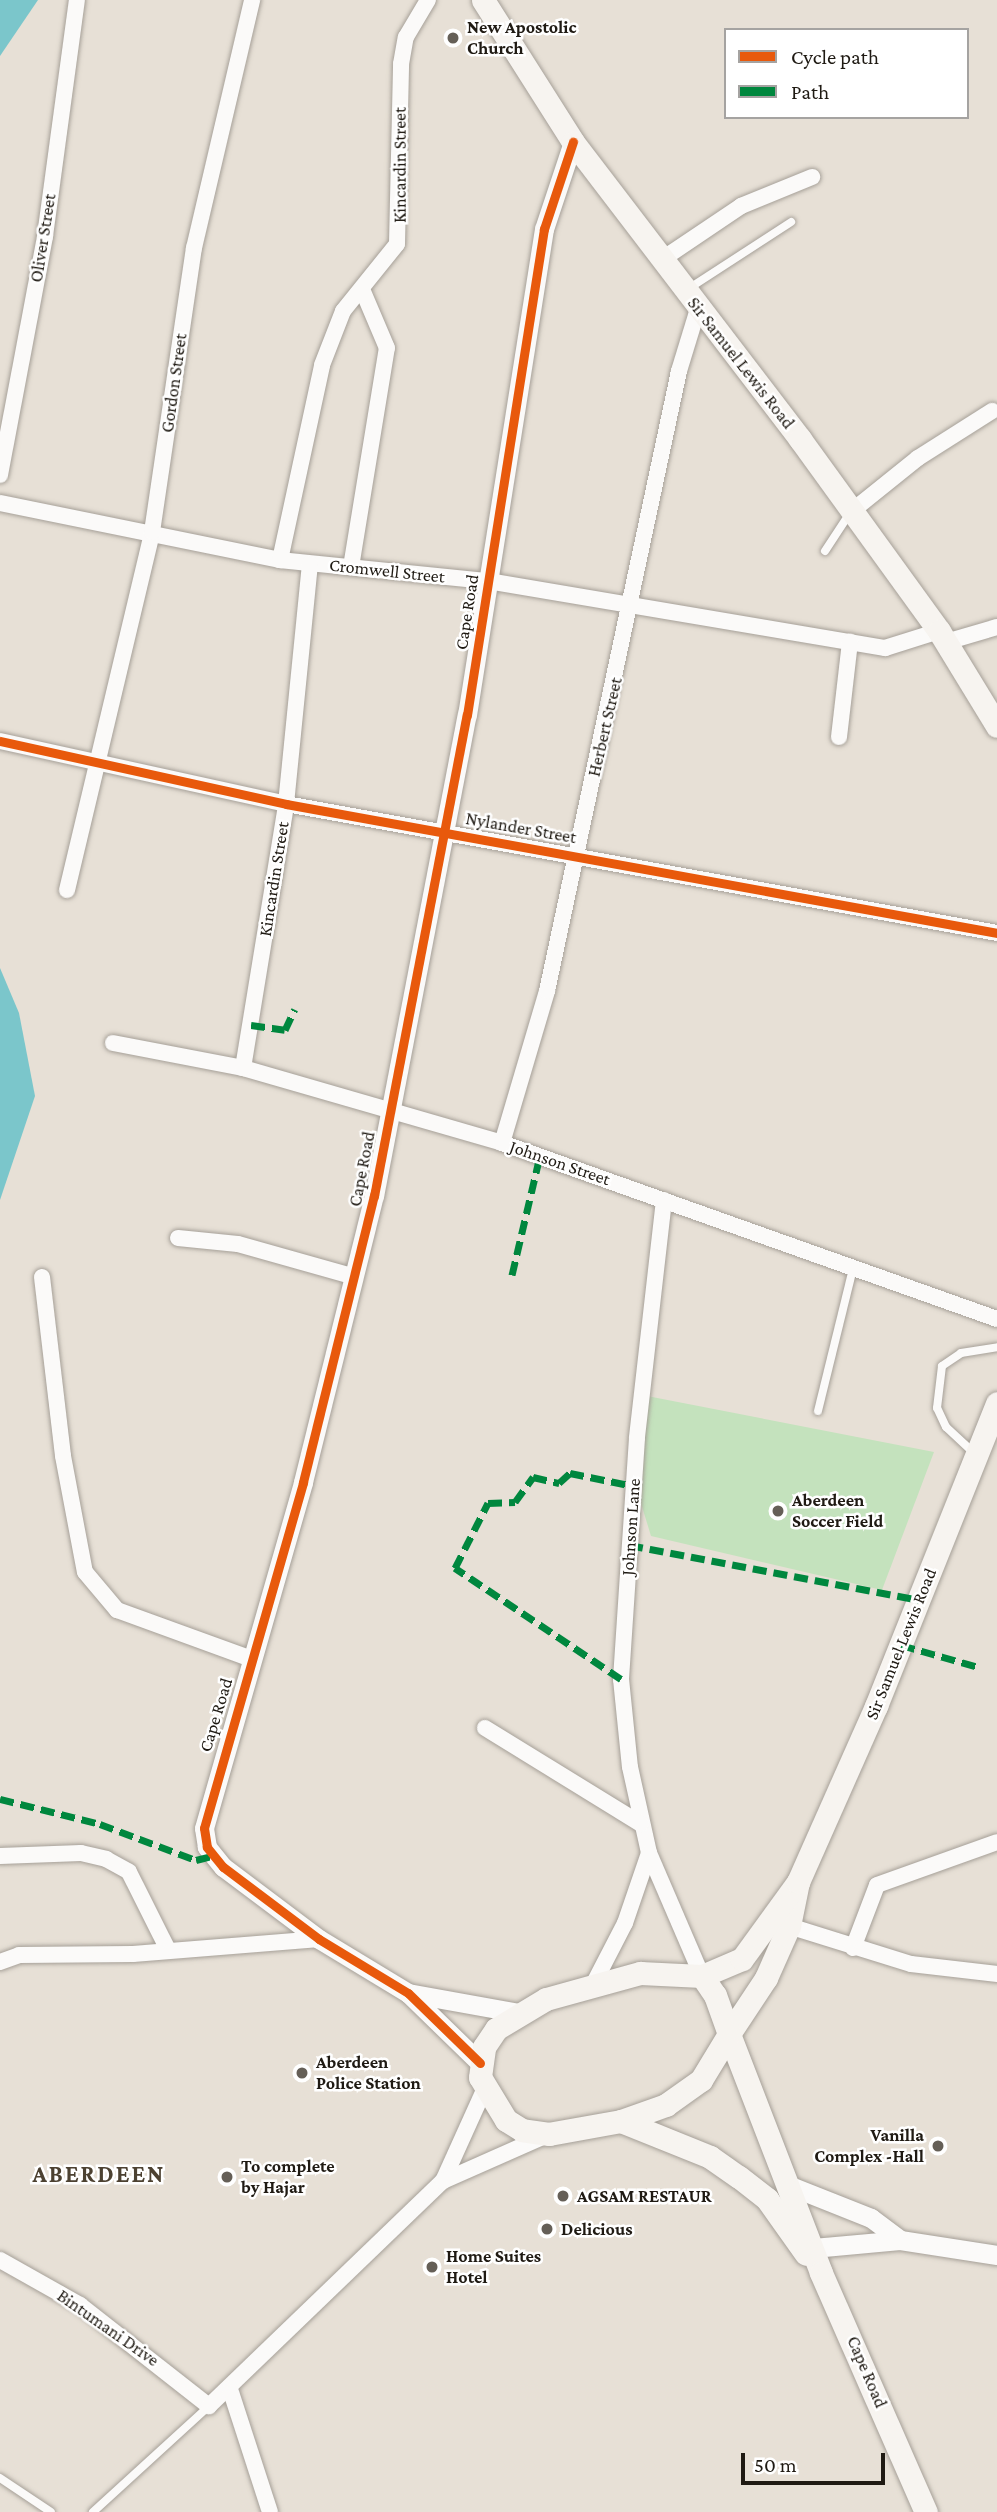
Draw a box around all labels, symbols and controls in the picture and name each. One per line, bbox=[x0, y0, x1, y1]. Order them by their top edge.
place label: New Apostolic Church bbox=[467, 17, 577, 60]
legend bbox=[724, 28, 969, 119]
marker: New Apostolic Church bbox=[445, 30, 461, 46]
text: Cycle path bbox=[791, 45, 879, 69]
text: Path bbox=[791, 80, 829, 104]
street label: Kincardin Street bbox=[389, 107, 411, 223]
street label: Oliver Street bbox=[25, 192, 61, 284]
street label: Sir Samuel Lewis Road bbox=[683, 293, 799, 433]
street label: Gordon Street bbox=[156, 332, 192, 434]
street label: Cromwell Street bbox=[328, 554, 446, 588]
street label: Cape Road bbox=[450, 573, 484, 651]
street label: Herbert Street bbox=[583, 675, 627, 779]
street label: Nylander Street bbox=[464, 808, 578, 848]
street label: Kincardin Street bbox=[254, 820, 294, 938]
street label: Cape Road bbox=[344, 1130, 380, 1208]
street label: Johnson Street bbox=[507, 1136, 613, 1190]
street label: Johnson Lane bbox=[617, 1478, 645, 1576]
place label: Aberdeen Soccer Field bbox=[792, 1490, 883, 1532]
marker: Aberdeen Soccer Field bbox=[770, 1503, 786, 1519]
street label: Sir Samuel Lewis Road bbox=[861, 1565, 941, 1723]
street label: Cape Road bbox=[195, 1675, 237, 1755]
place label: Aberdeen Police Station bbox=[316, 2052, 421, 2094]
marker: Aberdeen Police Station bbox=[294, 2065, 310, 2081]
place label: Vanilla Complex -Hall bbox=[814, 2125, 924, 2168]
marker: Vanilla Complex -Hall bbox=[930, 2138, 946, 2154]
place label: To complete by Hajar bbox=[241, 2156, 335, 2198]
district label: ABERDEEN bbox=[34, 2160, 164, 2188]
marker: To complete by Hajar bbox=[219, 2169, 235, 2185]
place label: AGSAM RESTAUR bbox=[577, 2185, 712, 2207]
marker: AGSAM RESTAUR bbox=[555, 2188, 571, 2204]
place label: Delicious bbox=[561, 2218, 632, 2240]
marker: Delicious bbox=[539, 2221, 555, 2237]
place label: Home Suites Hotel bbox=[446, 2246, 541, 2288]
marker: Home Suites Hotel bbox=[424, 2259, 440, 2275]
street label: Bintumani Drive bbox=[53, 2285, 163, 2371]
street label: Cape Road bbox=[842, 2333, 892, 2411]
scale bar bbox=[745, 2438, 888, 2482]
text: 50 m bbox=[754, 2453, 797, 2477]

